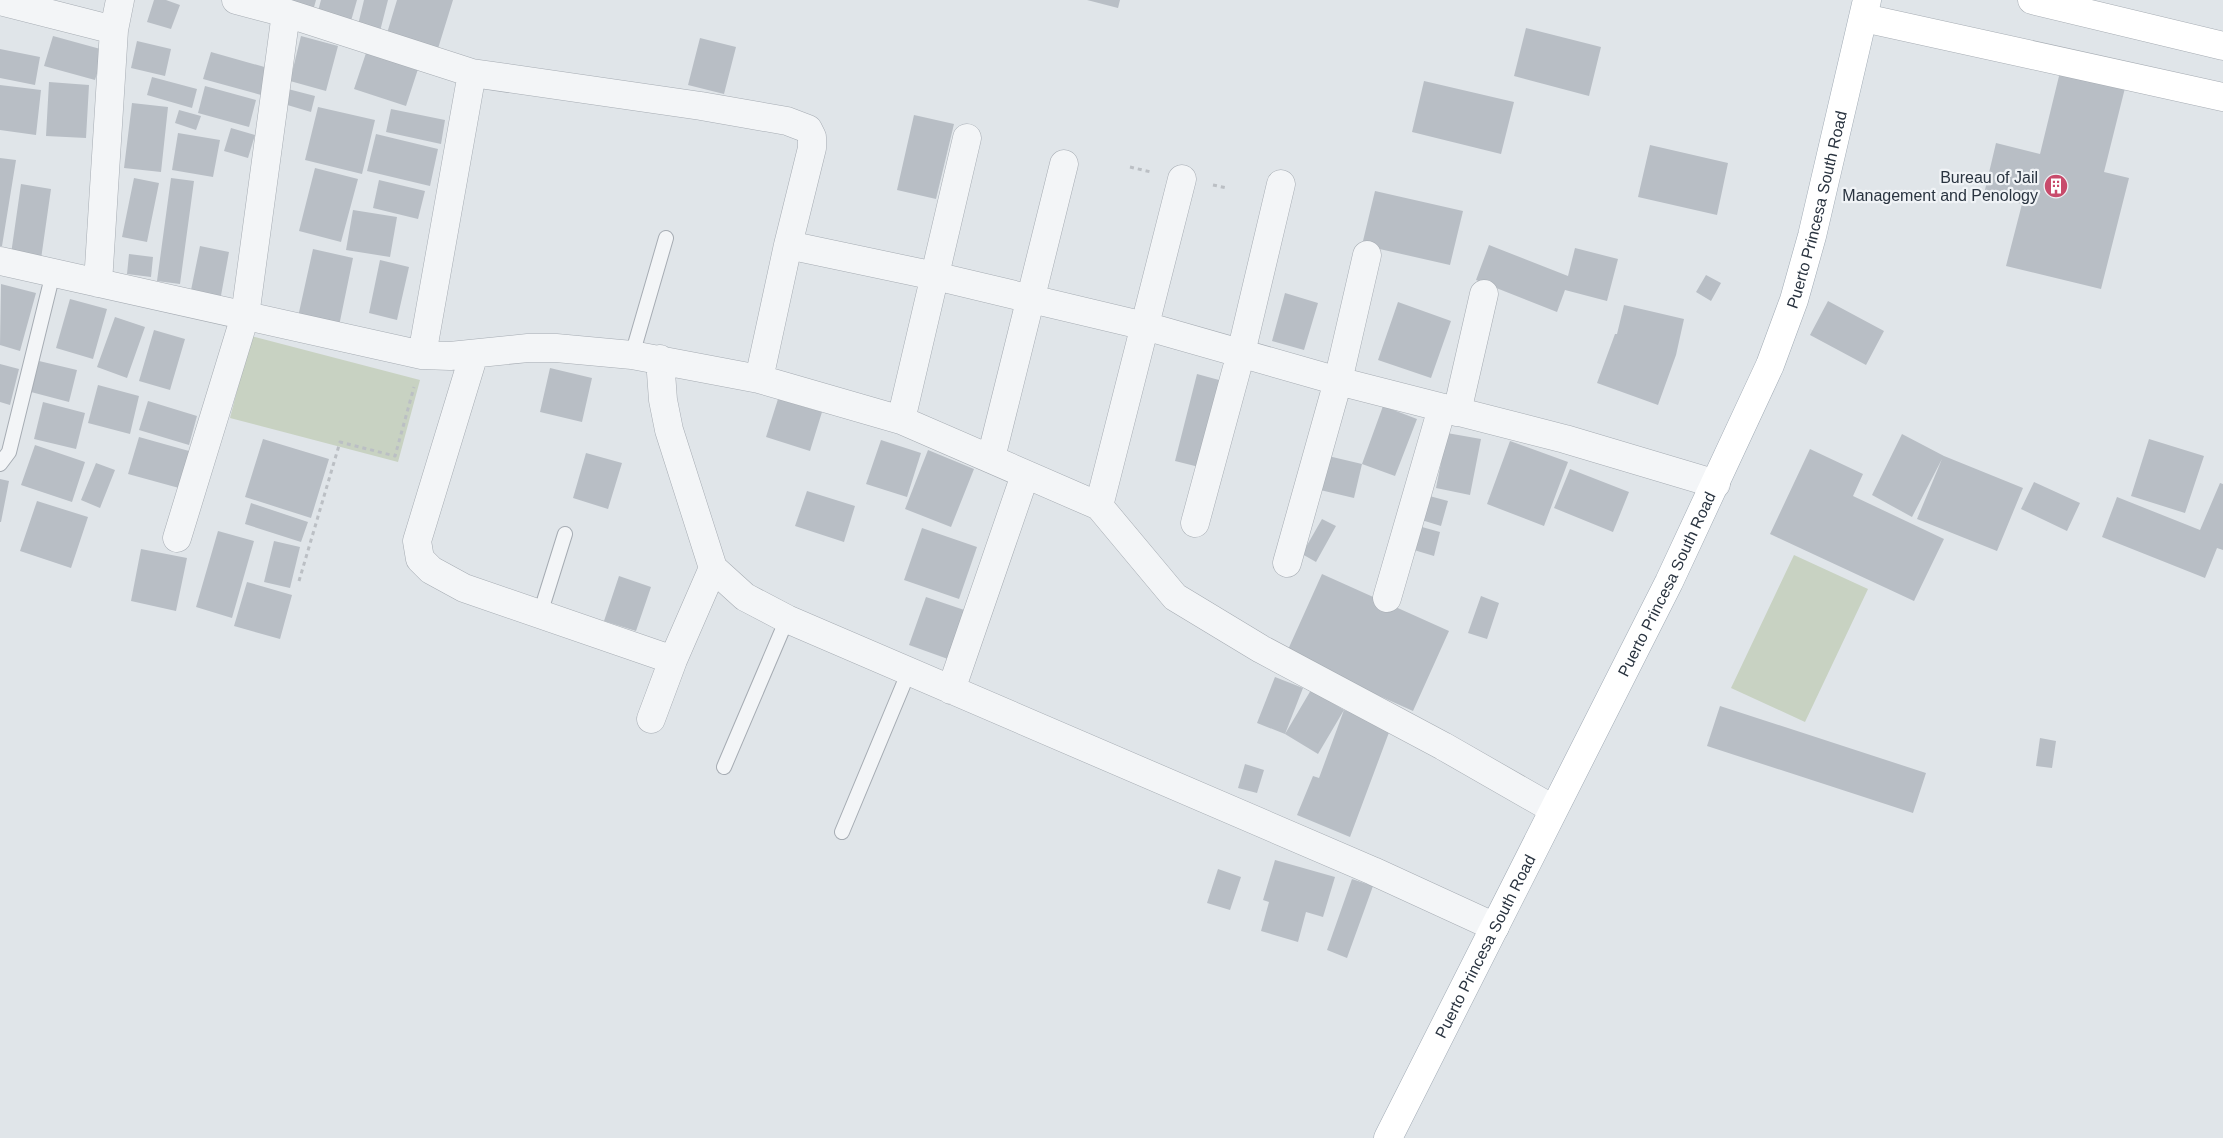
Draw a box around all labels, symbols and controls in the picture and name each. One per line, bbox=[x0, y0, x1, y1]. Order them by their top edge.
street label: Puerto Princesa South Road bbox=[1784, 109, 1850, 311]
place label: Bureau of Jail Management and Penology bbox=[1842, 169, 2038, 204]
building icon: Bureau of Jail Management and Penology bbox=[2043, 173, 2069, 199]
street label: Puerto Princesa South Road bbox=[1615, 489, 1719, 679]
street label: Puerto Princesa South Road bbox=[1432, 852, 1539, 1041]

